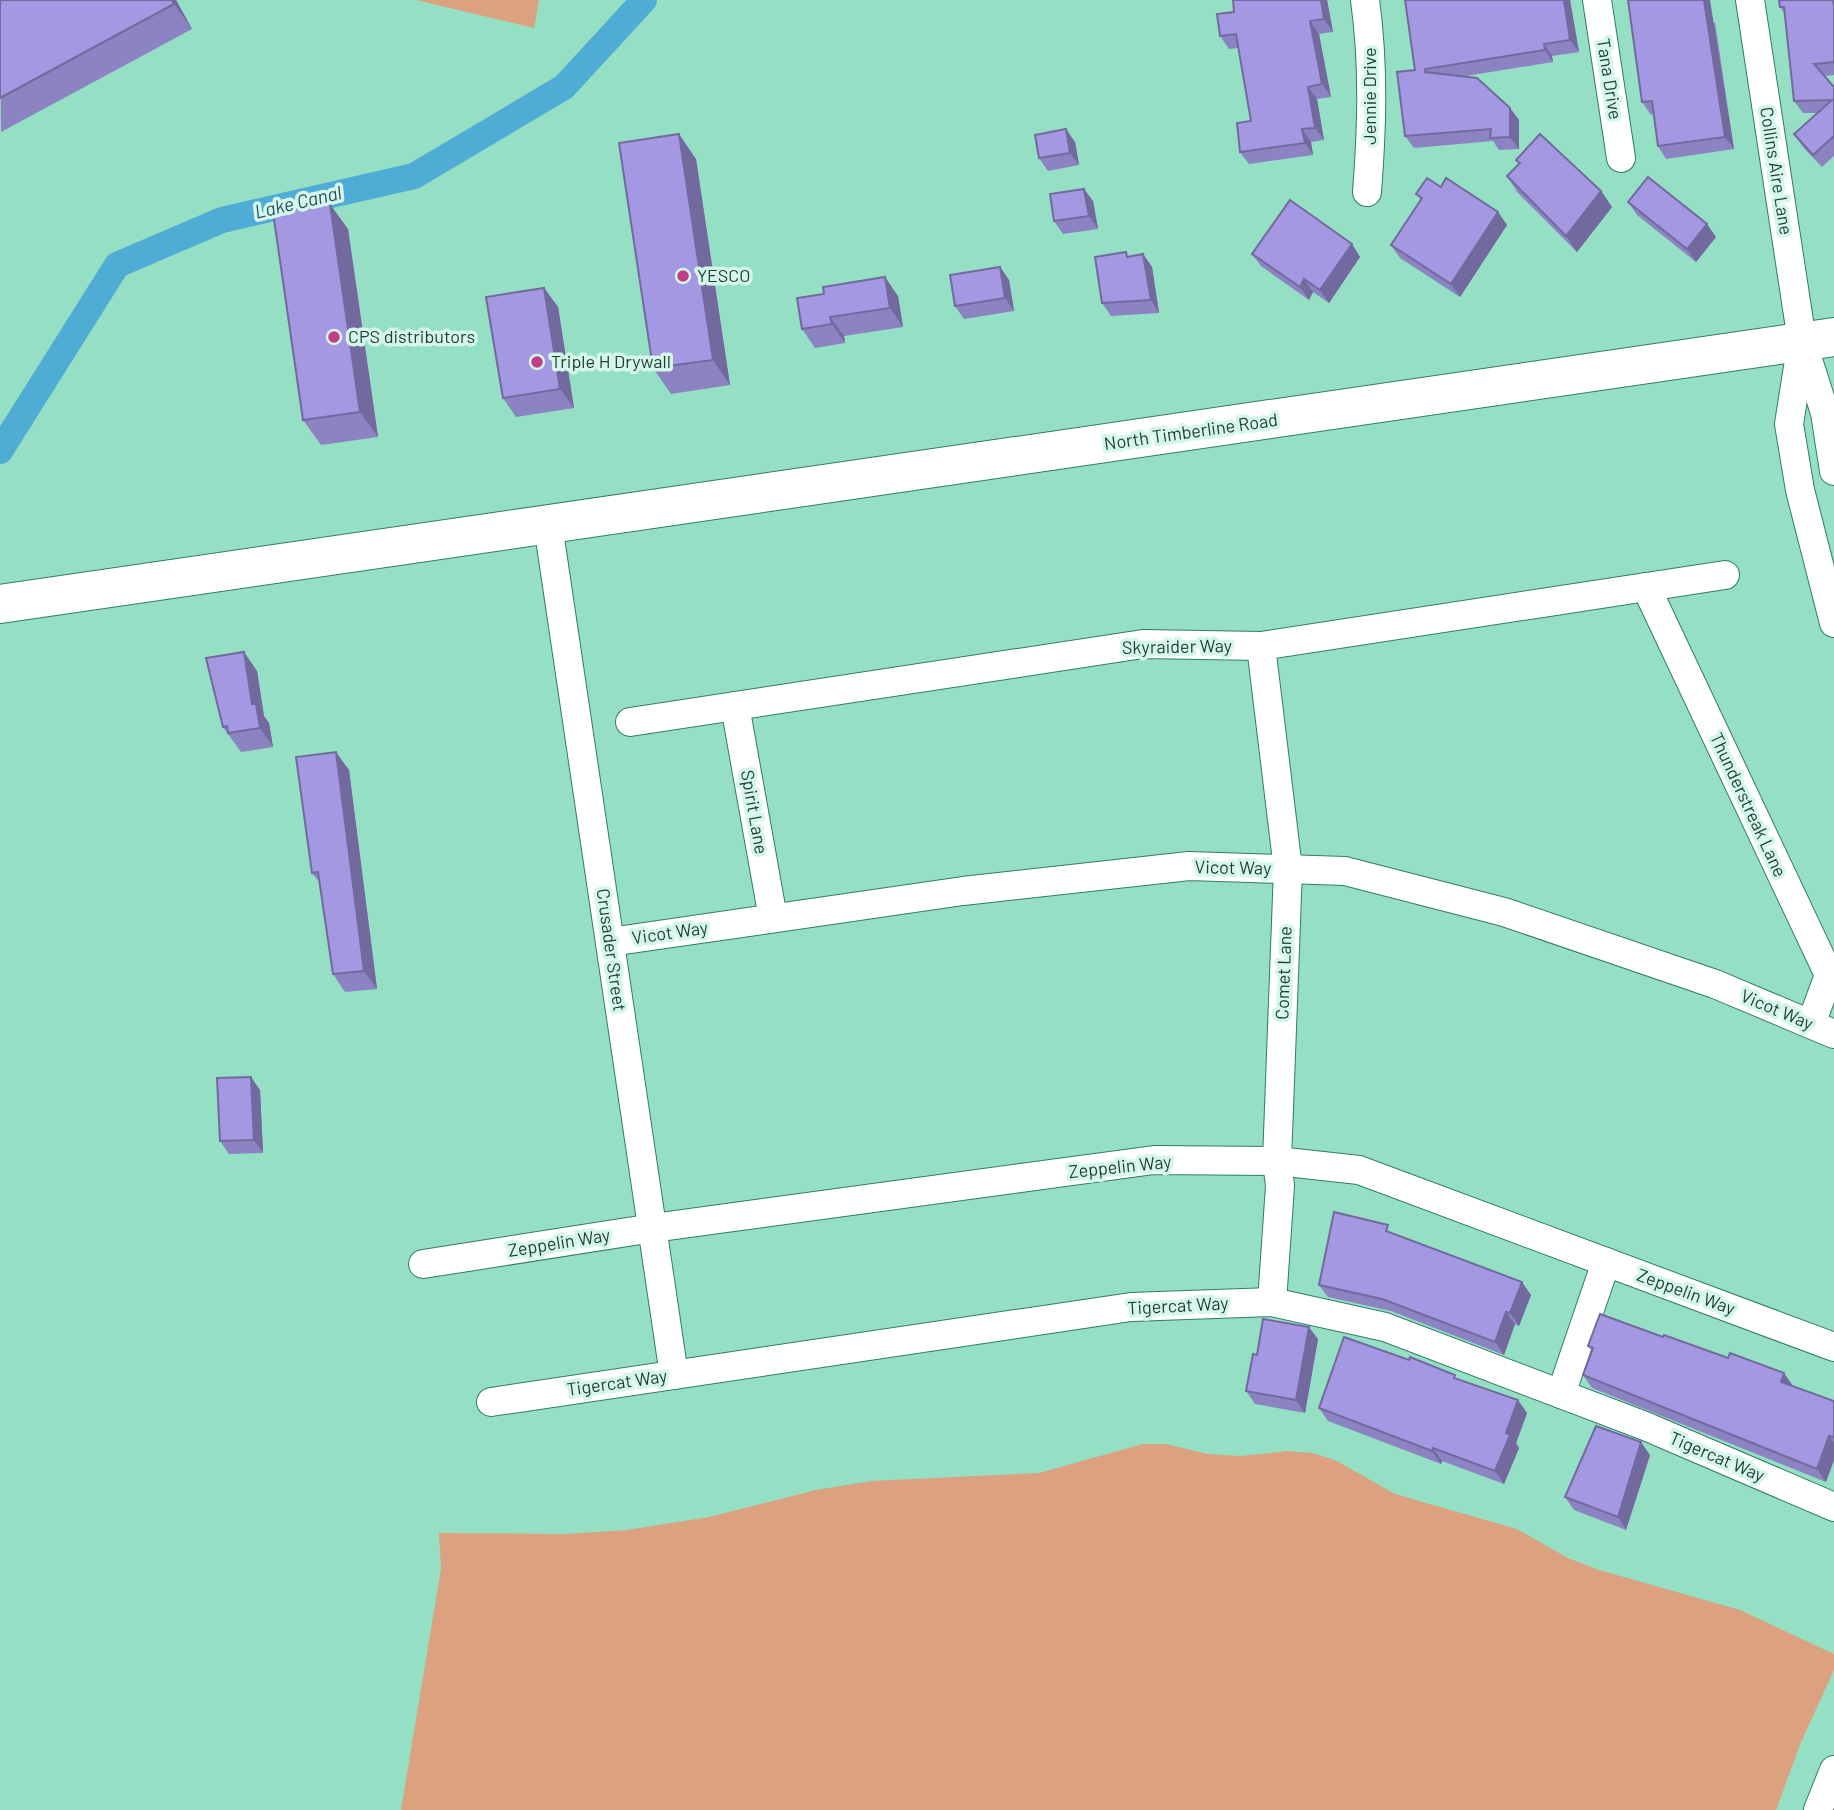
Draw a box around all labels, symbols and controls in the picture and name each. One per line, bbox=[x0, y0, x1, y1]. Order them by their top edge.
street label: Tana Drive bbox=[1593, 37, 1627, 121]
street label: Jennie Drive bbox=[1358, 47, 1380, 145]
street label: Collins Aire Lane bbox=[1756, 105, 1798, 236]
water label: Lake Canal bbox=[252, 180, 344, 223]
place label: YESCO bbox=[697, 264, 750, 286]
marker: YESCO bbox=[675, 268, 691, 284]
place label: CPS distributors bbox=[348, 325, 475, 347]
marker: CPS distributors bbox=[326, 329, 342, 345]
place label: Triple H Drywall bbox=[551, 350, 671, 372]
marker: Triple H Drywall bbox=[529, 354, 545, 370]
street label: North Timberline Road bbox=[1103, 408, 1279, 454]
street label: Skyraider Way bbox=[1122, 634, 1232, 658]
street label: Thunderstreak Lane bbox=[1706, 729, 1792, 880]
street label: Spirit Lane bbox=[737, 768, 773, 856]
street label: Vicot Way bbox=[1194, 855, 1272, 879]
street label: Crusader Street bbox=[592, 887, 631, 1013]
street label: Vicot Way bbox=[630, 916, 709, 948]
street label: Comet Lane bbox=[1270, 926, 1296, 1020]
street label: Vicot Way bbox=[1738, 984, 1817, 1034]
street label: Zeppelin Way bbox=[1067, 1150, 1172, 1182]
street label: Zeppelin Way bbox=[506, 1223, 612, 1261]
street label: Zeppelin Way bbox=[1634, 1263, 1739, 1319]
street label: Tigercat Way bbox=[1127, 1291, 1229, 1319]
street label: Tigercat Way bbox=[565, 1364, 669, 1400]
street label: Tigercat Way bbox=[1666, 1426, 1768, 1486]

